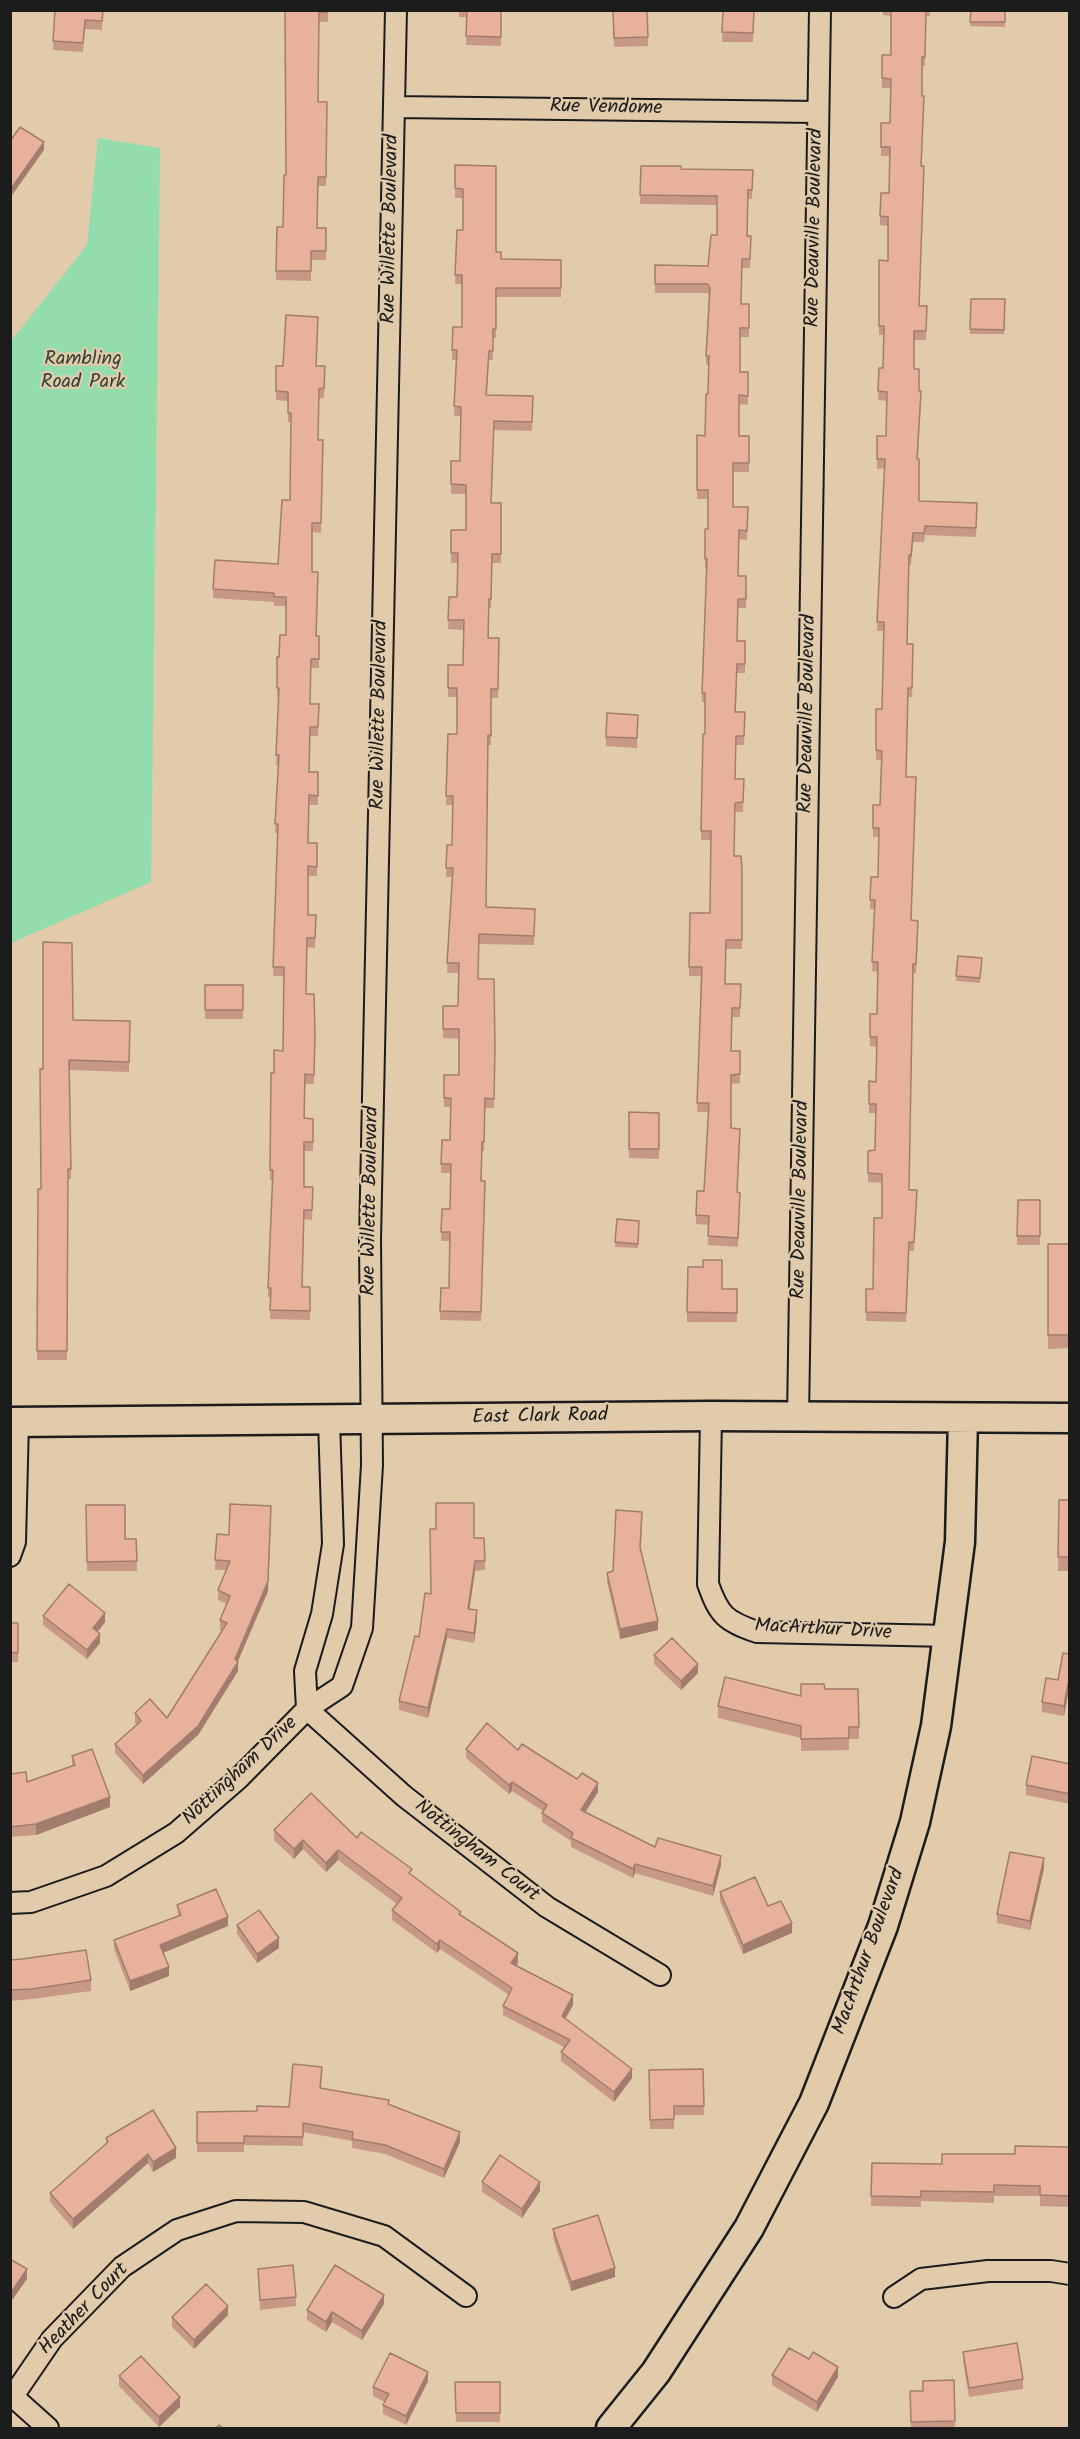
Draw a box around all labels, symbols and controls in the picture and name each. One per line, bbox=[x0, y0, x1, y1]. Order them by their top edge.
street label: Rue Vendome bbox=[550, 96, 662, 122]
street label: Rue Deauville Boulevard bbox=[802, 128, 830, 328]
street label: Rue Willette Boulevard bbox=[378, 134, 406, 324]
park label: Rambling Road Park bbox=[41, 349, 125, 396]
street label: Rue Deauville Boulevard bbox=[795, 614, 823, 814]
street label: Rue Willette Boulevard bbox=[367, 620, 395, 810]
street label: Rue Deauville Boulevard bbox=[788, 1100, 816, 1300]
street label: Rue Willette Boulevard bbox=[358, 1106, 386, 1296]
street label: East Clark Road bbox=[472, 1405, 608, 1431]
street label: MacArthur Drive bbox=[754, 1615, 892, 1647]
street label: Nottingham Drive bbox=[178, 1712, 304, 1832]
street label: Nottingham Court bbox=[409, 1796, 543, 1908]
street label: MacArthur Boulevard bbox=[829, 1866, 911, 2038]
street label: Heather Court bbox=[35, 2259, 135, 2361]

